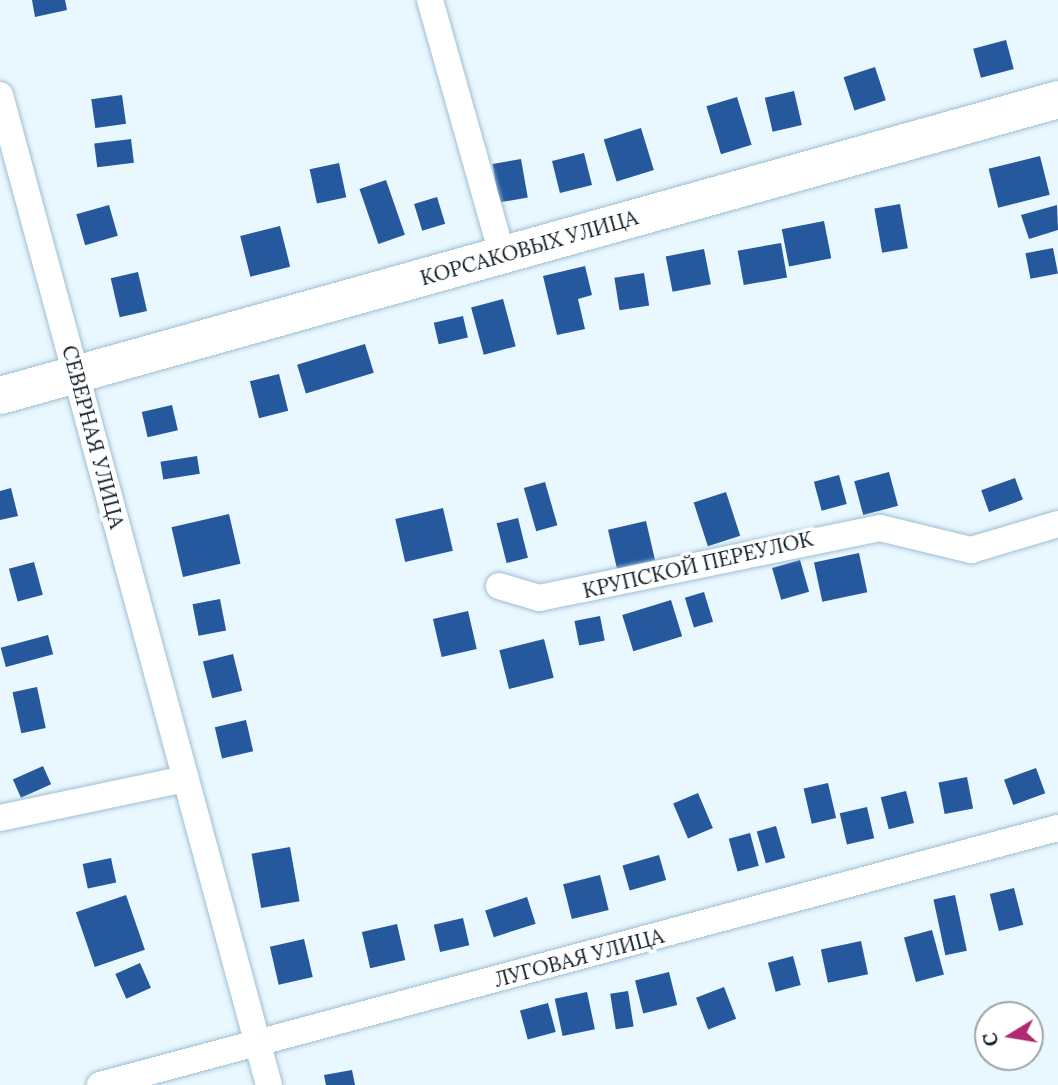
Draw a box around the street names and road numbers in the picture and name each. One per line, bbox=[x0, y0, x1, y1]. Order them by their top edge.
street label: КОРСАКОВЫХ УЛИЦА bbox=[417, 205, 641, 291]
street label: СЕВЕРНАЯ УЛИЦА bbox=[56, 343, 130, 531]
street label: КРУПСКОЙ ПЕРЕУЛОК bbox=[580, 526, 816, 604]
street label: ЛУГОВАЯ УЛИЦА bbox=[492, 923, 666, 993]

